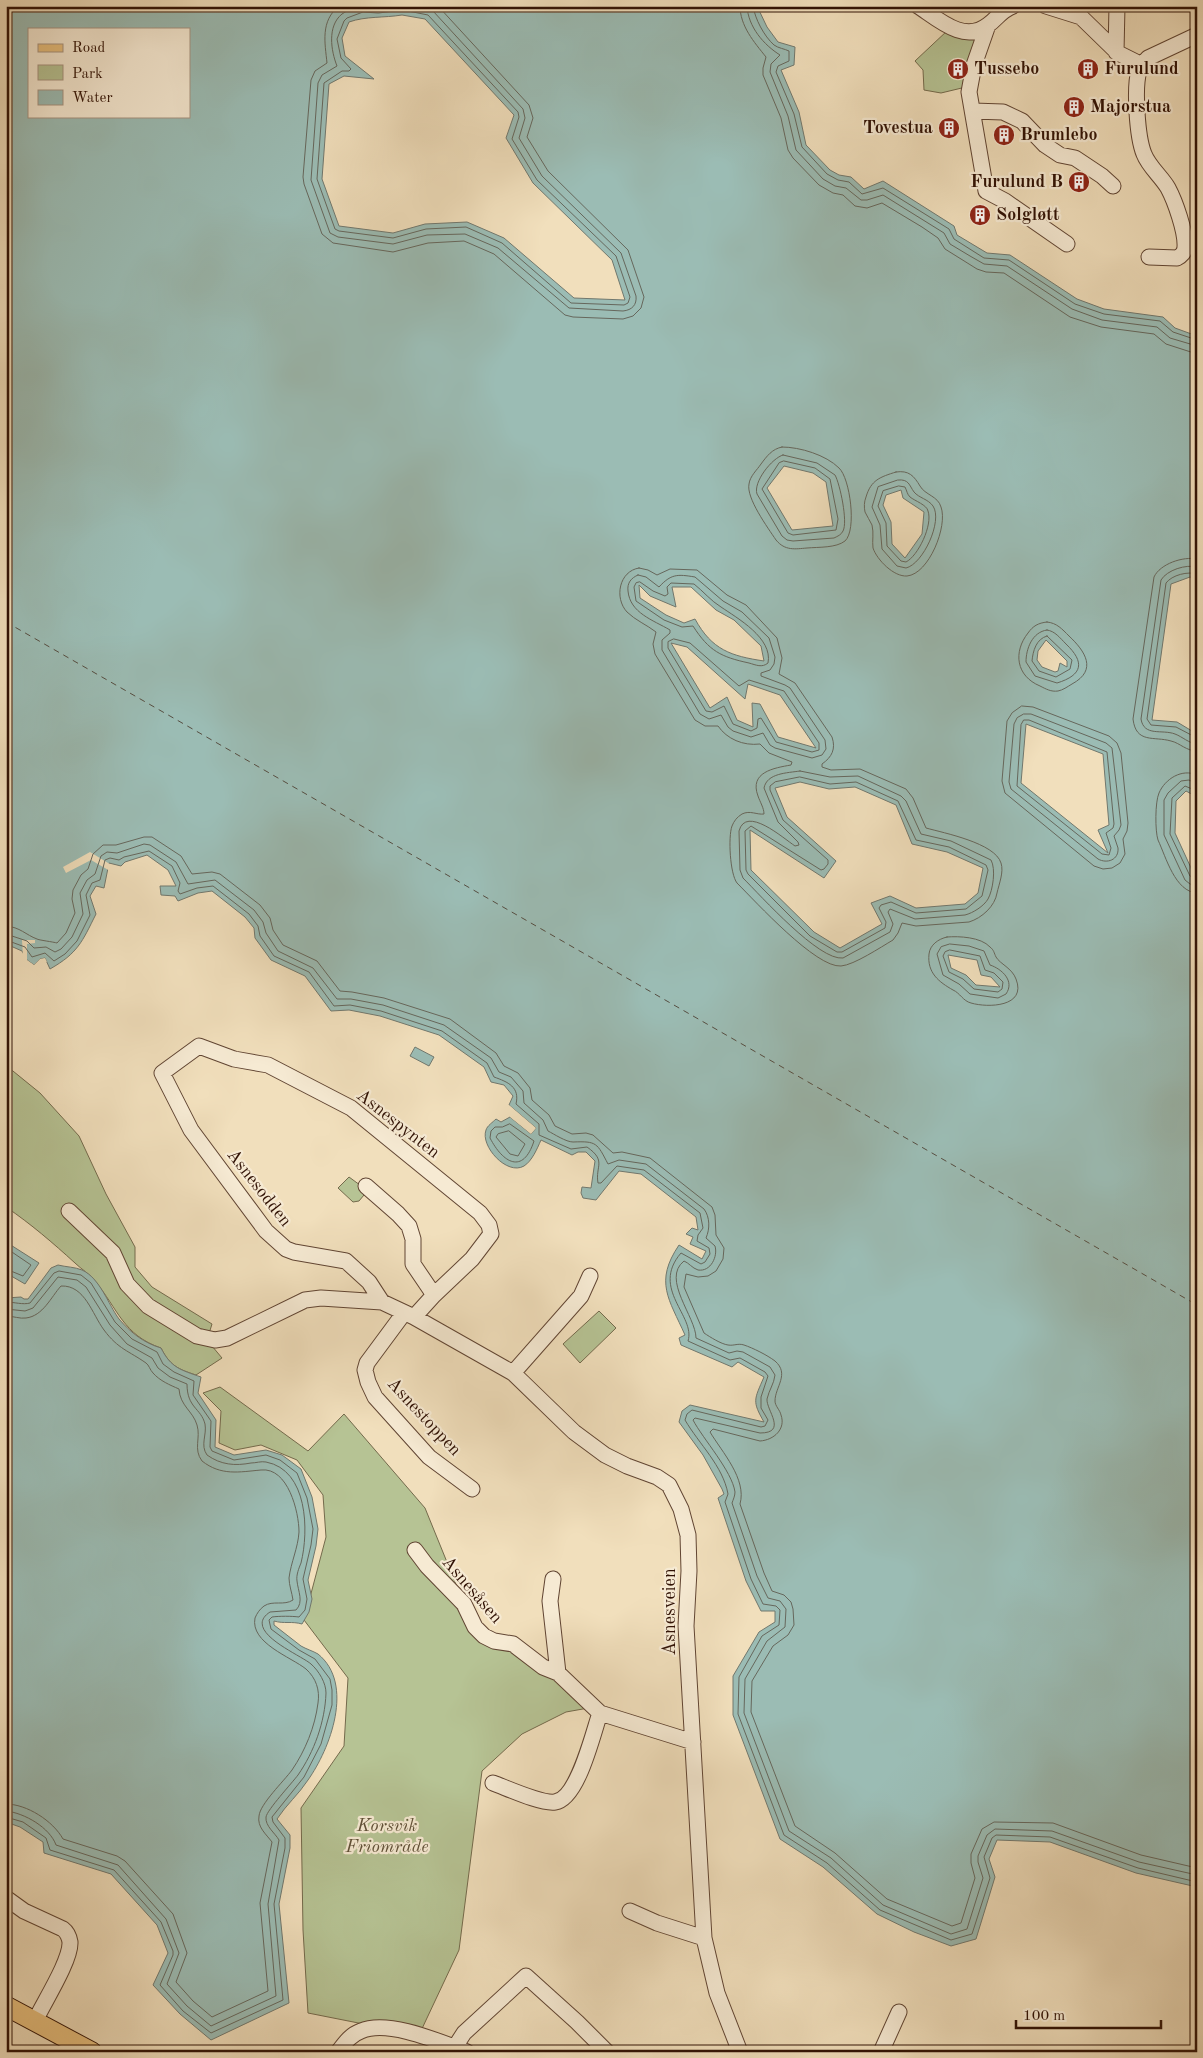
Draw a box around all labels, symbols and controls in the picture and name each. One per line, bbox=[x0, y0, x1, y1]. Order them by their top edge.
legend bbox=[28, 28, 190, 118]
text: Road bbox=[72, 41, 106, 56]
building icon: Tussebo bbox=[946, 57, 970, 81]
building icon: Furulund bbox=[1076, 57, 1100, 81]
place label: Tussebo bbox=[974, 60, 1039, 78]
place label: Furulund bbox=[1104, 60, 1179, 78]
text: Park bbox=[72, 67, 103, 82]
text: Water bbox=[72, 91, 113, 106]
building icon: Majorstua bbox=[1062, 95, 1086, 119]
place label: Majorstua bbox=[1090, 98, 1171, 116]
building icon: Tovestua bbox=[937, 116, 961, 140]
place label: Tovestua bbox=[863, 119, 933, 137]
building icon: Brumlebo bbox=[992, 123, 1016, 147]
place label: Brumlebo bbox=[1020, 126, 1098, 144]
building icon: Furulund B bbox=[1067, 170, 1091, 194]
place label: Furulund B bbox=[970, 173, 1063, 191]
building icon: Solgløtt bbox=[968, 203, 992, 227]
place label: Solgløtt bbox=[996, 206, 1060, 224]
street label: Asnespynten bbox=[353, 1086, 443, 1162]
street label: Asnesodden bbox=[223, 1146, 295, 1230]
street label: Asnestoppen bbox=[384, 1375, 465, 1460]
street label: Asnesåsen bbox=[438, 1553, 506, 1627]
street label: Asnesveien bbox=[661, 1568, 679, 1656]
park label: Korsvik Friområde bbox=[344, 1817, 429, 1856]
scale bar bbox=[1016, 1998, 1160, 2030]
text: 100 m bbox=[1023, 2009, 1065, 2024]

